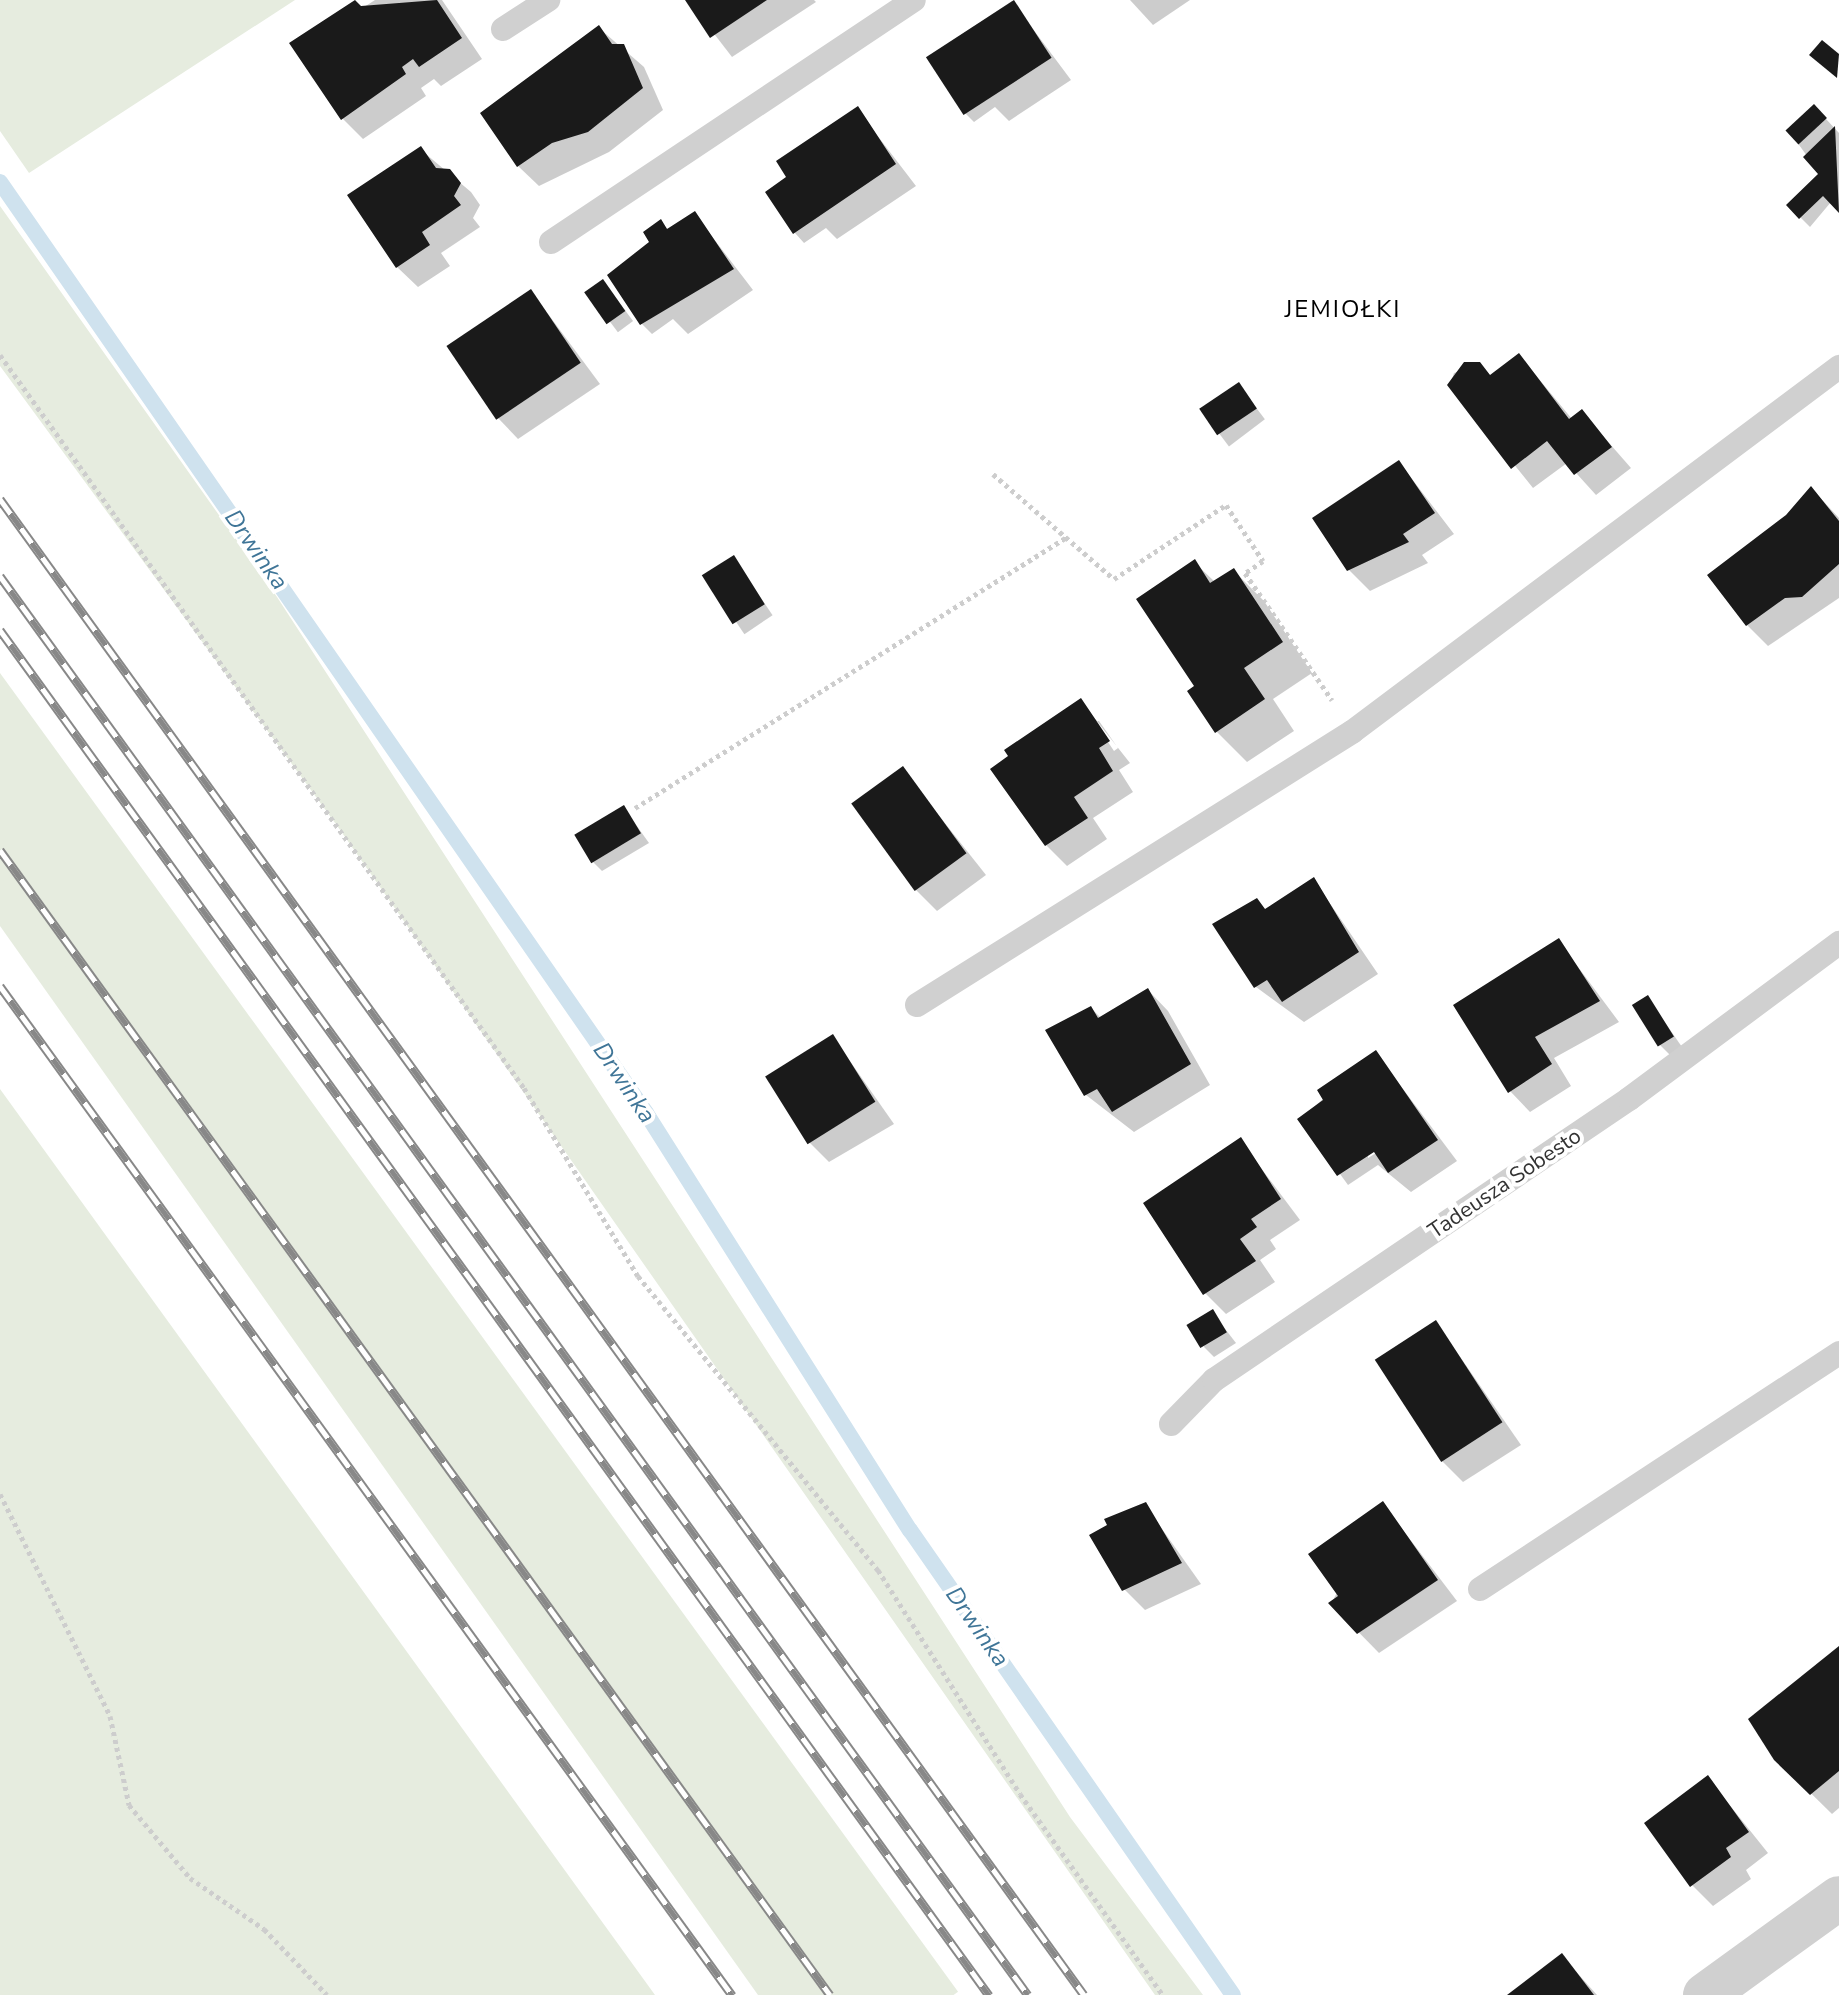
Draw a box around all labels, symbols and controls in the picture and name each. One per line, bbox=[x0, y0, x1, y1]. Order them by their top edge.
district label: JEMIOŁKI bbox=[1284, 296, 1402, 324]
water label: Drwinka bbox=[218, 504, 294, 596]
water label: Drwinka bbox=[587, 1037, 661, 1129]
street label: Tadeusza Sobesto bbox=[1424, 1123, 1586, 1245]
water label: Drwinka bbox=[939, 1581, 1015, 1673]

